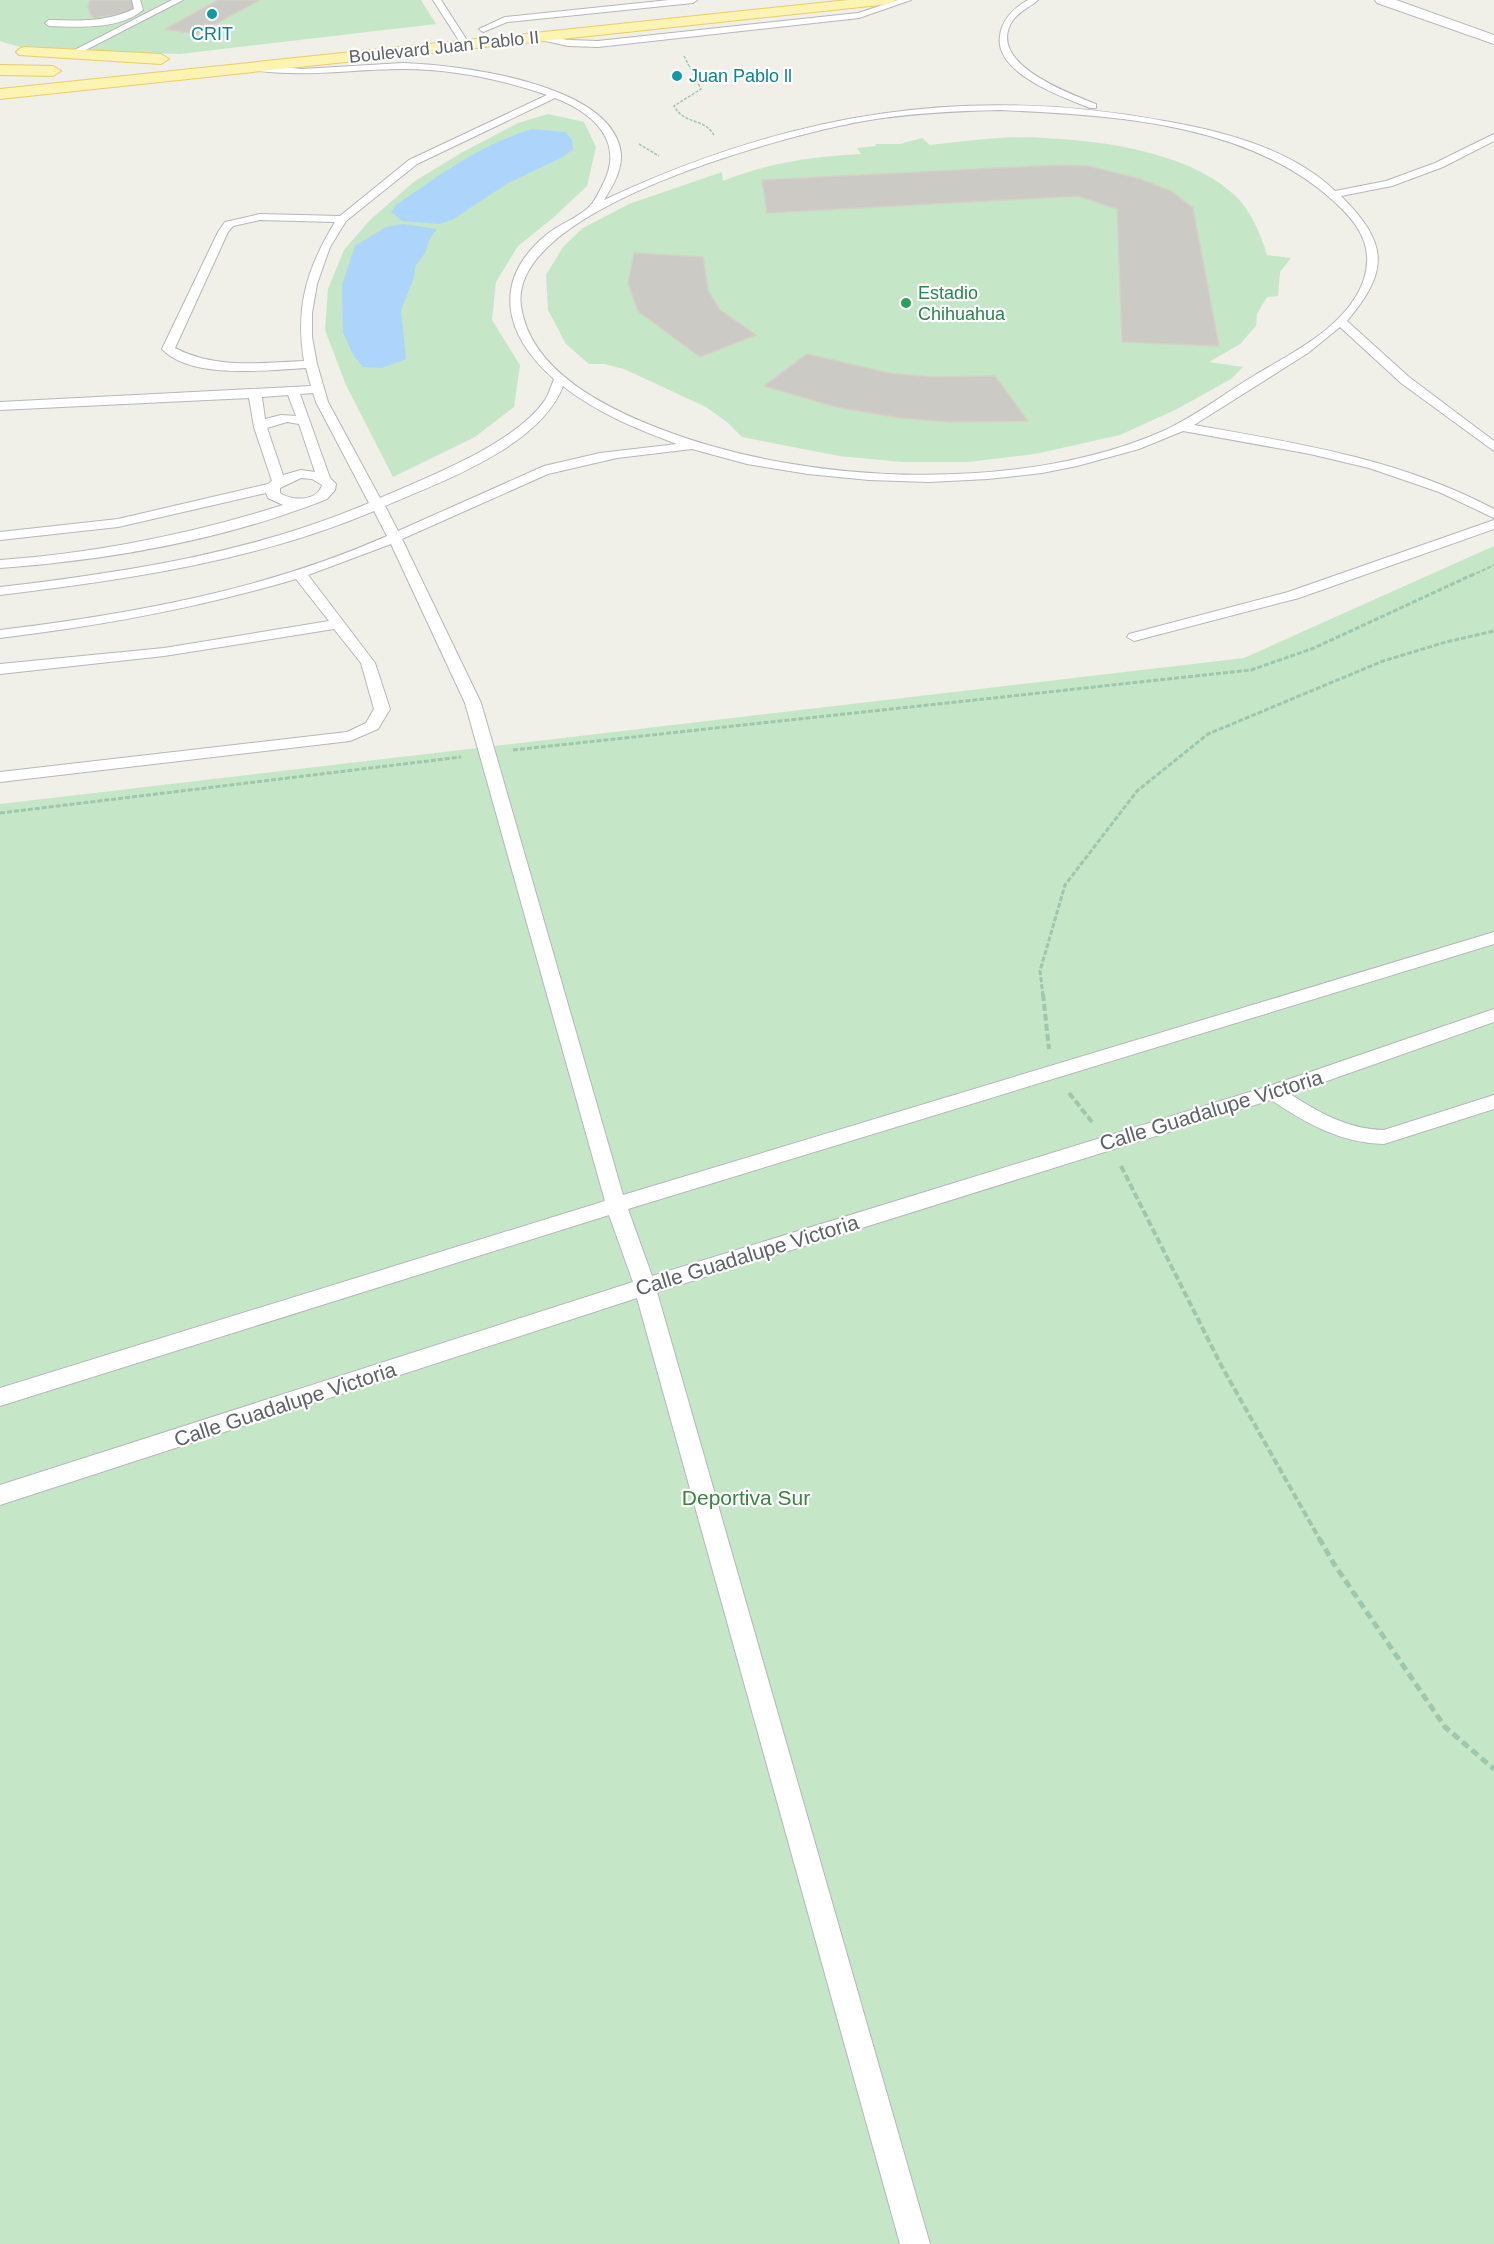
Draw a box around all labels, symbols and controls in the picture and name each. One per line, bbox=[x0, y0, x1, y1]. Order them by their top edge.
marker: CRIT bbox=[205, 7, 219, 21]
place label: CRIT bbox=[191, 24, 233, 44]
street label: Boulevard Juan Pablo II bbox=[348, 27, 540, 67]
place label: Juan Pablo ll bbox=[689, 66, 792, 86]
marker: Juan Pablo ll bbox=[670, 69, 684, 83]
place label: Estadio Chihuahua bbox=[918, 283, 1006, 324]
marker: Estadio Chihuahua bbox=[899, 296, 913, 310]
street label: Calle Guadalupe Victoria bbox=[1097, 1065, 1326, 1155]
street label: Calle Guadalupe Victoria bbox=[633, 1210, 862, 1300]
street label: Calle Guadalupe Victoria bbox=[171, 1357, 399, 1451]
park label: Deportiva Sur bbox=[682, 1486, 810, 1509]

